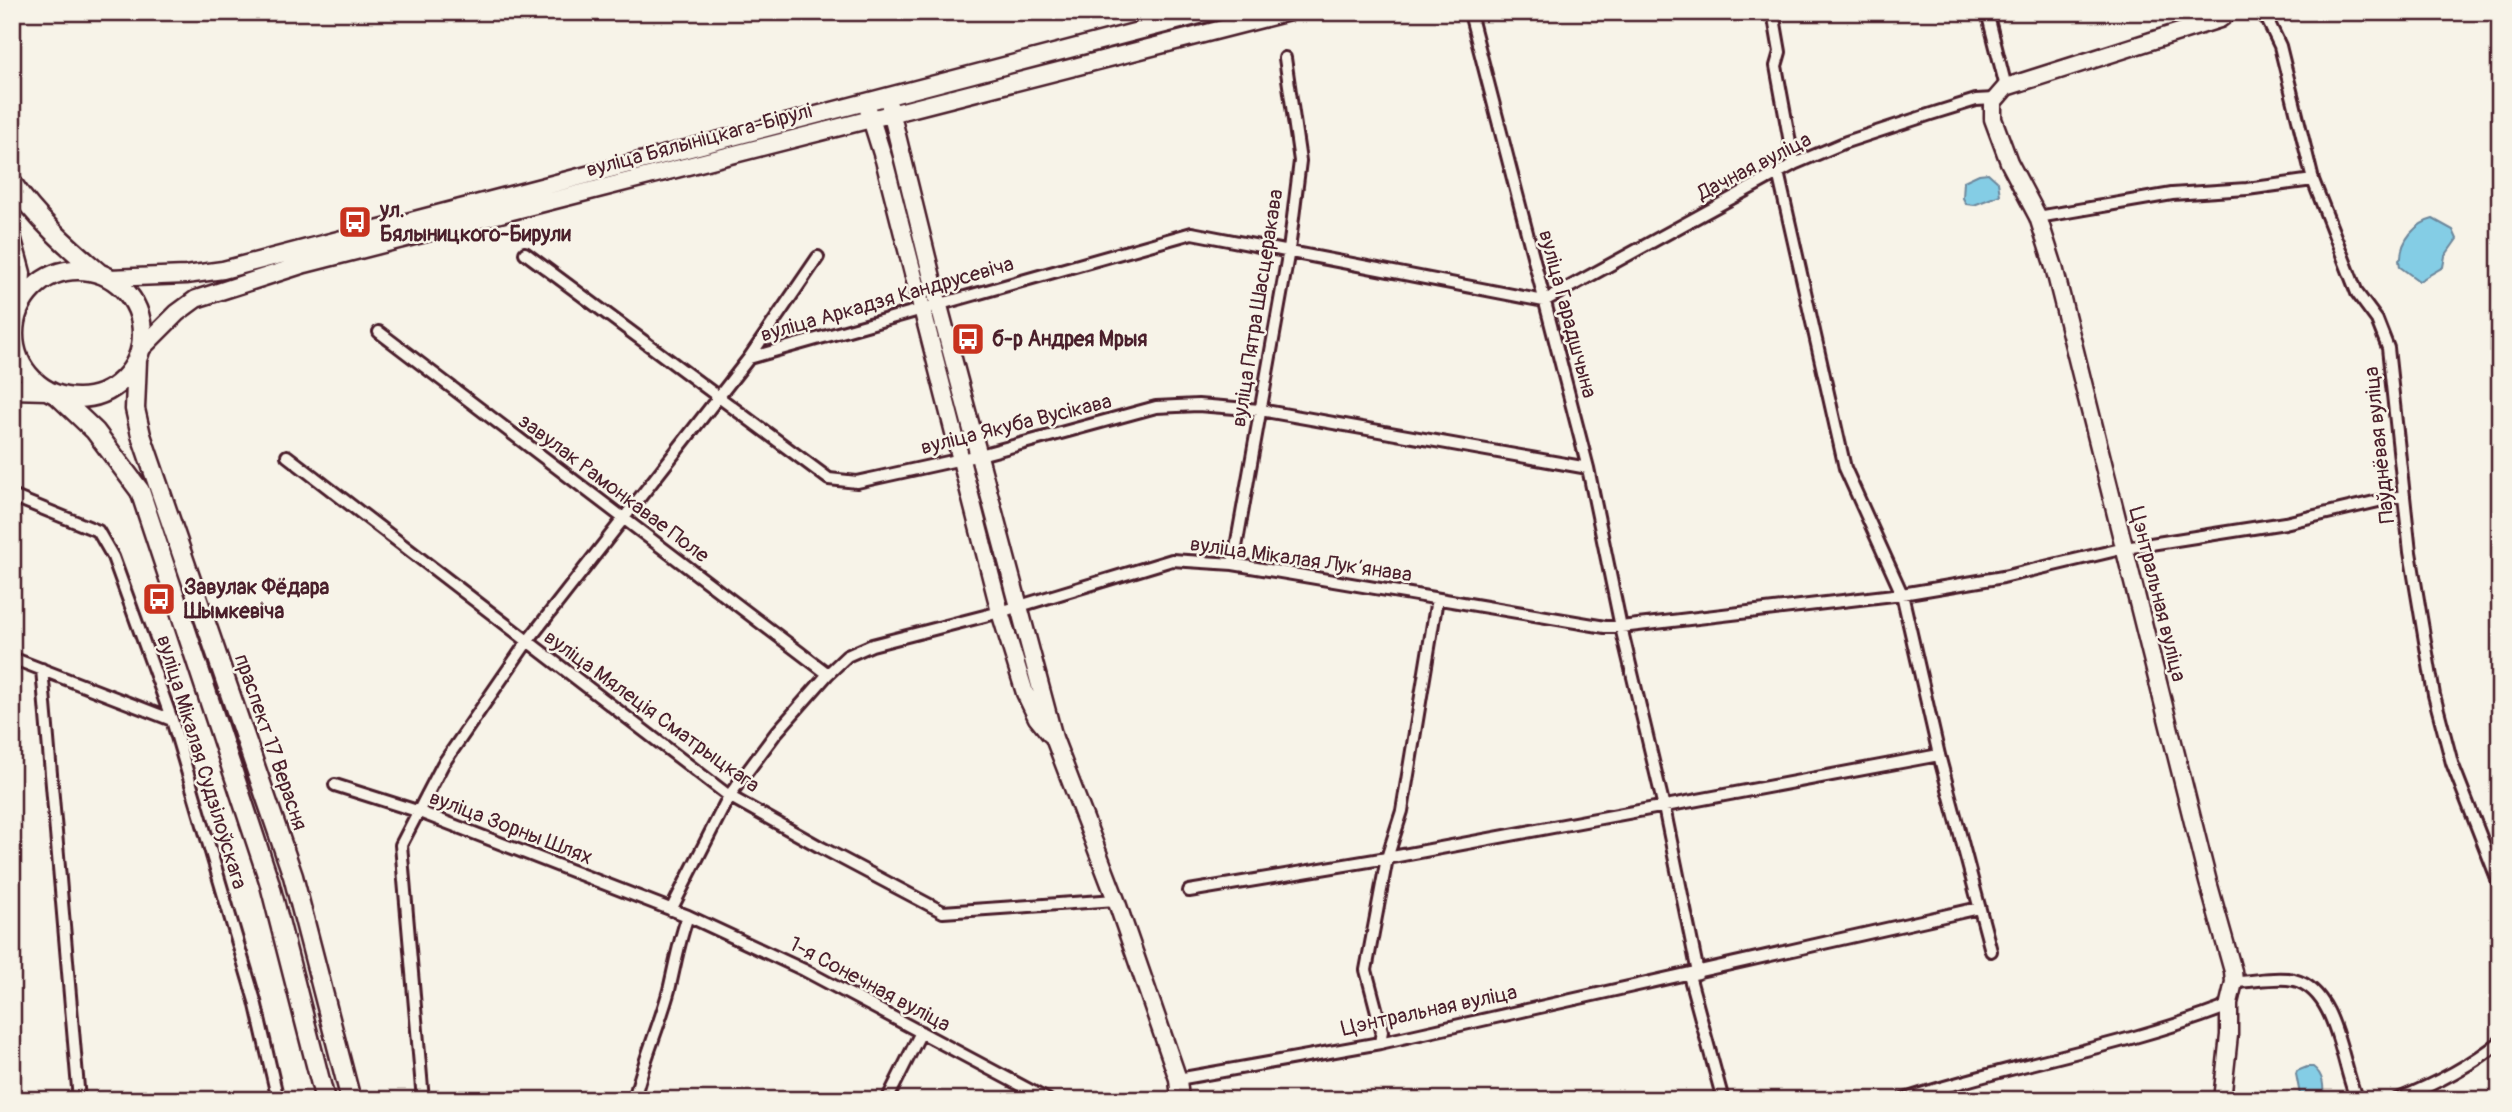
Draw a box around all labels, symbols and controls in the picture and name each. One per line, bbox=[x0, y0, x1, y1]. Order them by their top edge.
street label: вуліца Бялыніцкага-Бірулі bbox=[583, 97, 815, 184]
street label: Дачная вуліца bbox=[1692, 126, 1816, 207]
street label: вуліца Пятра Шасцеракава bbox=[1225, 187, 1290, 429]
place label: ул. Бялыницкого-Бирули bbox=[379, 197, 571, 248]
bus stop icon: ул. Бялыницкого-Бирули bbox=[336, 203, 374, 241]
street label: вуліца Гарадшчына bbox=[1532, 227, 1603, 401]
street label: вуліца Аркадзя Кандрусевіча bbox=[757, 250, 1017, 349]
bus stop icon: б-р Андрея Мрыя bbox=[949, 320, 987, 358]
place label: б-р Андрея Мрыя bbox=[992, 326, 1147, 353]
street label: Паўднёвая вуліца bbox=[2358, 365, 2401, 525]
street label: вуліца Якуба Вусікава bbox=[918, 388, 1114, 461]
street label: завулак Рамонкавае Поле bbox=[513, 408, 715, 569]
street label: Цэнтральная вуліца bbox=[2123, 504, 2192, 684]
street label: вуліца Мікалая Лукʼянава bbox=[1188, 531, 1414, 588]
place label: Завулак Фёдара Шымкевіча bbox=[183, 574, 330, 625]
bus stop icon: Завулак Фёдара Шымкевіча bbox=[140, 580, 178, 618]
street label: вуліца Мялеція Сматрыцкага bbox=[538, 624, 765, 799]
street label: вуліца Мікалая Судзілоўскага bbox=[150, 632, 253, 892]
street label: праспект 17 Верасня bbox=[228, 650, 313, 834]
street label: вуліца Зорны Шлях bbox=[425, 784, 596, 871]
street label: 1-я Сонечная вуліца bbox=[784, 931, 955, 1038]
street label: Цэнтральная вуліца bbox=[1339, 979, 1520, 1042]

